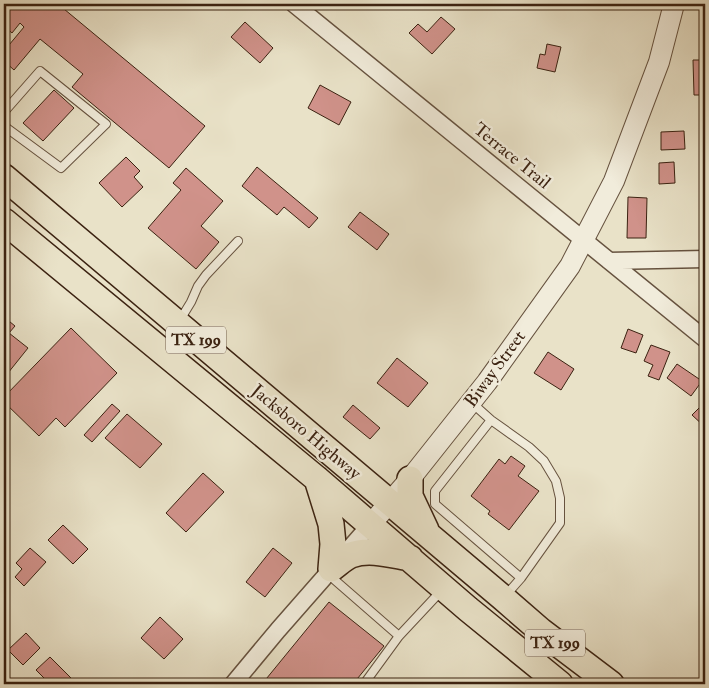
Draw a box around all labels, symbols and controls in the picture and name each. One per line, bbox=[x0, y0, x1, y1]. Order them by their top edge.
street label: Terrace Trail bbox=[469, 118, 556, 194]
road number: TX 199 bbox=[166, 326, 226, 354]
street label: Biway Street bbox=[459, 326, 531, 412]
street label: Jacksboro Highway bbox=[246, 379, 367, 485]
road number: TX 199 bbox=[525, 630, 585, 656]

